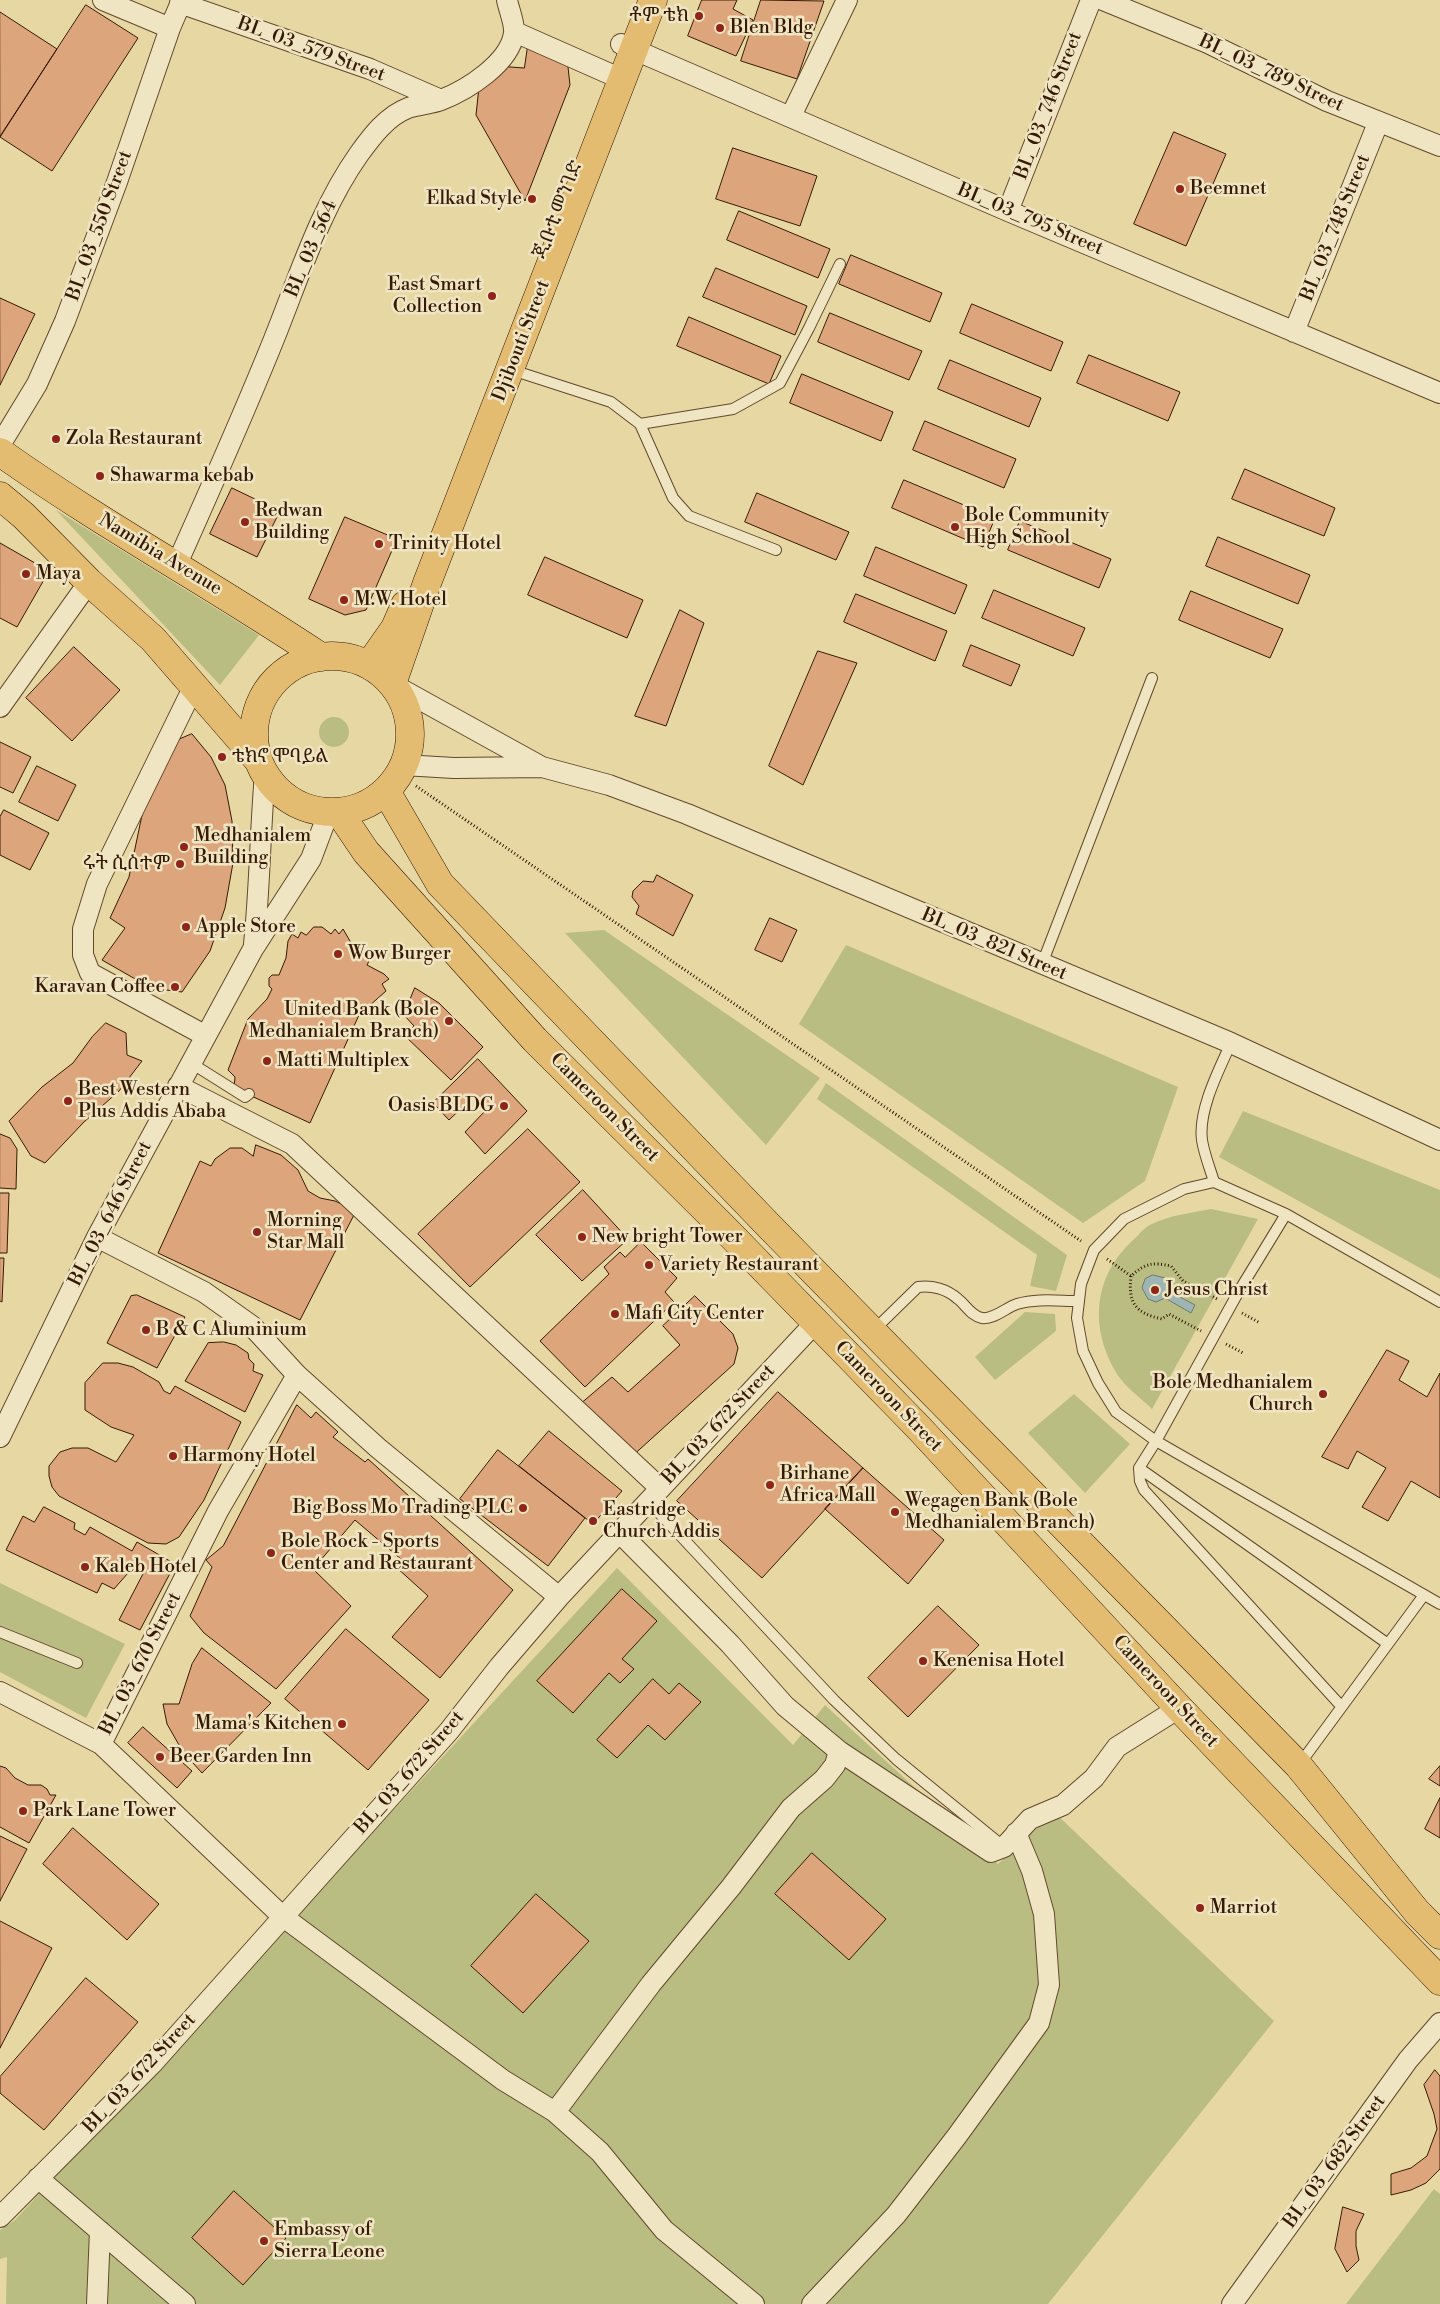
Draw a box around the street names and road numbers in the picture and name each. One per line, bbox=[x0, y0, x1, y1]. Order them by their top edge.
street label: BL_03_579 Street bbox=[234, 13, 388, 87]
street label: BL_03_746 Street bbox=[1010, 29, 1088, 183]
street label: BL_03_789 Street bbox=[1195, 30, 1347, 118]
street label: BL_03_550 Street bbox=[62, 148, 138, 304]
street label: BL_03_748 Street bbox=[1296, 151, 1376, 305]
street label: ጂቡቲ መንገድ bbox=[530, 158, 588, 262]
street label: BL_03_795 Street bbox=[954, 179, 1106, 261]
street label: BL_03_564 bbox=[281, 197, 343, 301]
street label: Djibouti Street bbox=[488, 277, 556, 405]
street label: Namibia Avenue bbox=[94, 509, 226, 601]
street label: BL_03_821 Street bbox=[918, 904, 1070, 986]
street label: Cameroon Street bbox=[545, 1049, 663, 1167]
street label: BL_03_646 Street bbox=[65, 1138, 157, 1290]
street label: Cameroon Street bbox=[829, 1337, 947, 1457]
street label: BL_03_672 Street bbox=[658, 1360, 780, 1490]
street label: BL_03_670 Street bbox=[95, 1589, 187, 1739]
street label: Cameroon Street bbox=[1107, 1631, 1223, 1753]
street label: BL_03_672 Street bbox=[350, 1707, 470, 1839]
street label: BL_03_672 Street bbox=[79, 2009, 201, 2139]
street label: BL_03_682 Street bbox=[1279, 2091, 1391, 2233]

